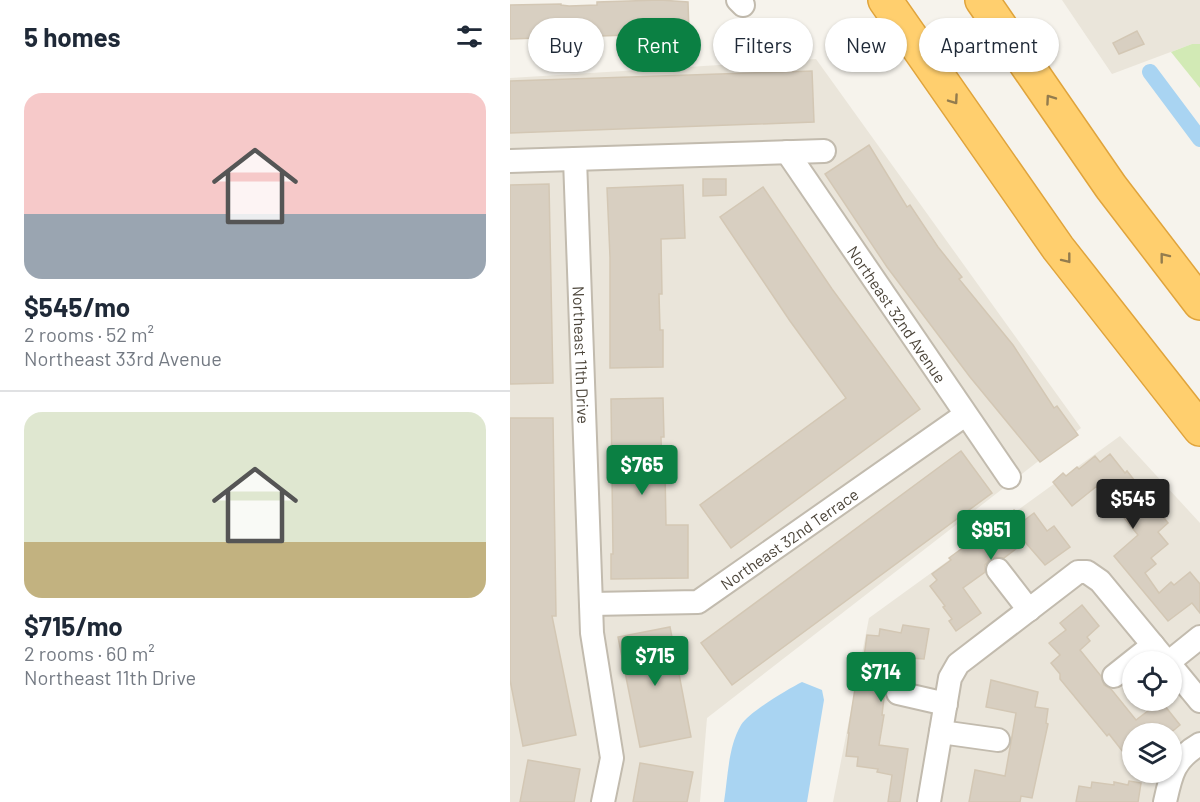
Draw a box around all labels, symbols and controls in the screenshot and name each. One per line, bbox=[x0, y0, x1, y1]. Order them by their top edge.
chip: Buy bbox=[528, 18, 604, 72]
chip: Rent bbox=[616, 18, 701, 72]
chip: Filters bbox=[713, 18, 813, 72]
chip: New bbox=[825, 18, 907, 72]
chip: Apartment bbox=[919, 18, 1059, 72]
icon: filters bbox=[453, 20, 486, 53]
text: 5 homes bbox=[24, 21, 121, 52]
one-way arrow bbox=[947, 93, 958, 104]
one-way arrow bbox=[1046, 95, 1057, 106]
icon: home bbox=[201, 132, 309, 240]
street label: Northeast 32nd Avenue bbox=[844, 242, 951, 386]
one-way arrow bbox=[1059, 252, 1070, 263]
one-way arrow bbox=[1161, 253, 1172, 264]
street label: Northeast 11th Drive bbox=[570, 286, 594, 424]
text: $545/mo bbox=[24, 291, 130, 322]
text: 2 rooms · 52 m² bbox=[24, 322, 154, 346]
text: Northeast 33rd Avenue bbox=[24, 346, 222, 370]
pin: $765 bbox=[606, 445, 678, 496]
icon: home bbox=[201, 451, 309, 559]
text: $765 bbox=[621, 452, 663, 476]
pin: $545 bbox=[1097, 479, 1169, 530]
street label: Northeast 32nd Terrace bbox=[716, 484, 861, 593]
text: $545 bbox=[1110, 486, 1156, 510]
pin: $951 bbox=[955, 510, 1027, 561]
text: $951 bbox=[971, 517, 1011, 541]
text: $715/mo bbox=[24, 610, 123, 641]
pin: $715 bbox=[619, 636, 691, 687]
text: 2 rooms · 60 m² bbox=[24, 641, 155, 665]
text: $715 bbox=[635, 643, 675, 667]
map controls bbox=[1122, 651, 1182, 783]
button: locate bbox=[1122, 651, 1182, 711]
pin: $714 bbox=[845, 652, 917, 703]
text: $714 bbox=[861, 659, 901, 683]
text: Northeast 11th Drive bbox=[24, 665, 196, 689]
button: layers bbox=[1122, 723, 1182, 783]

